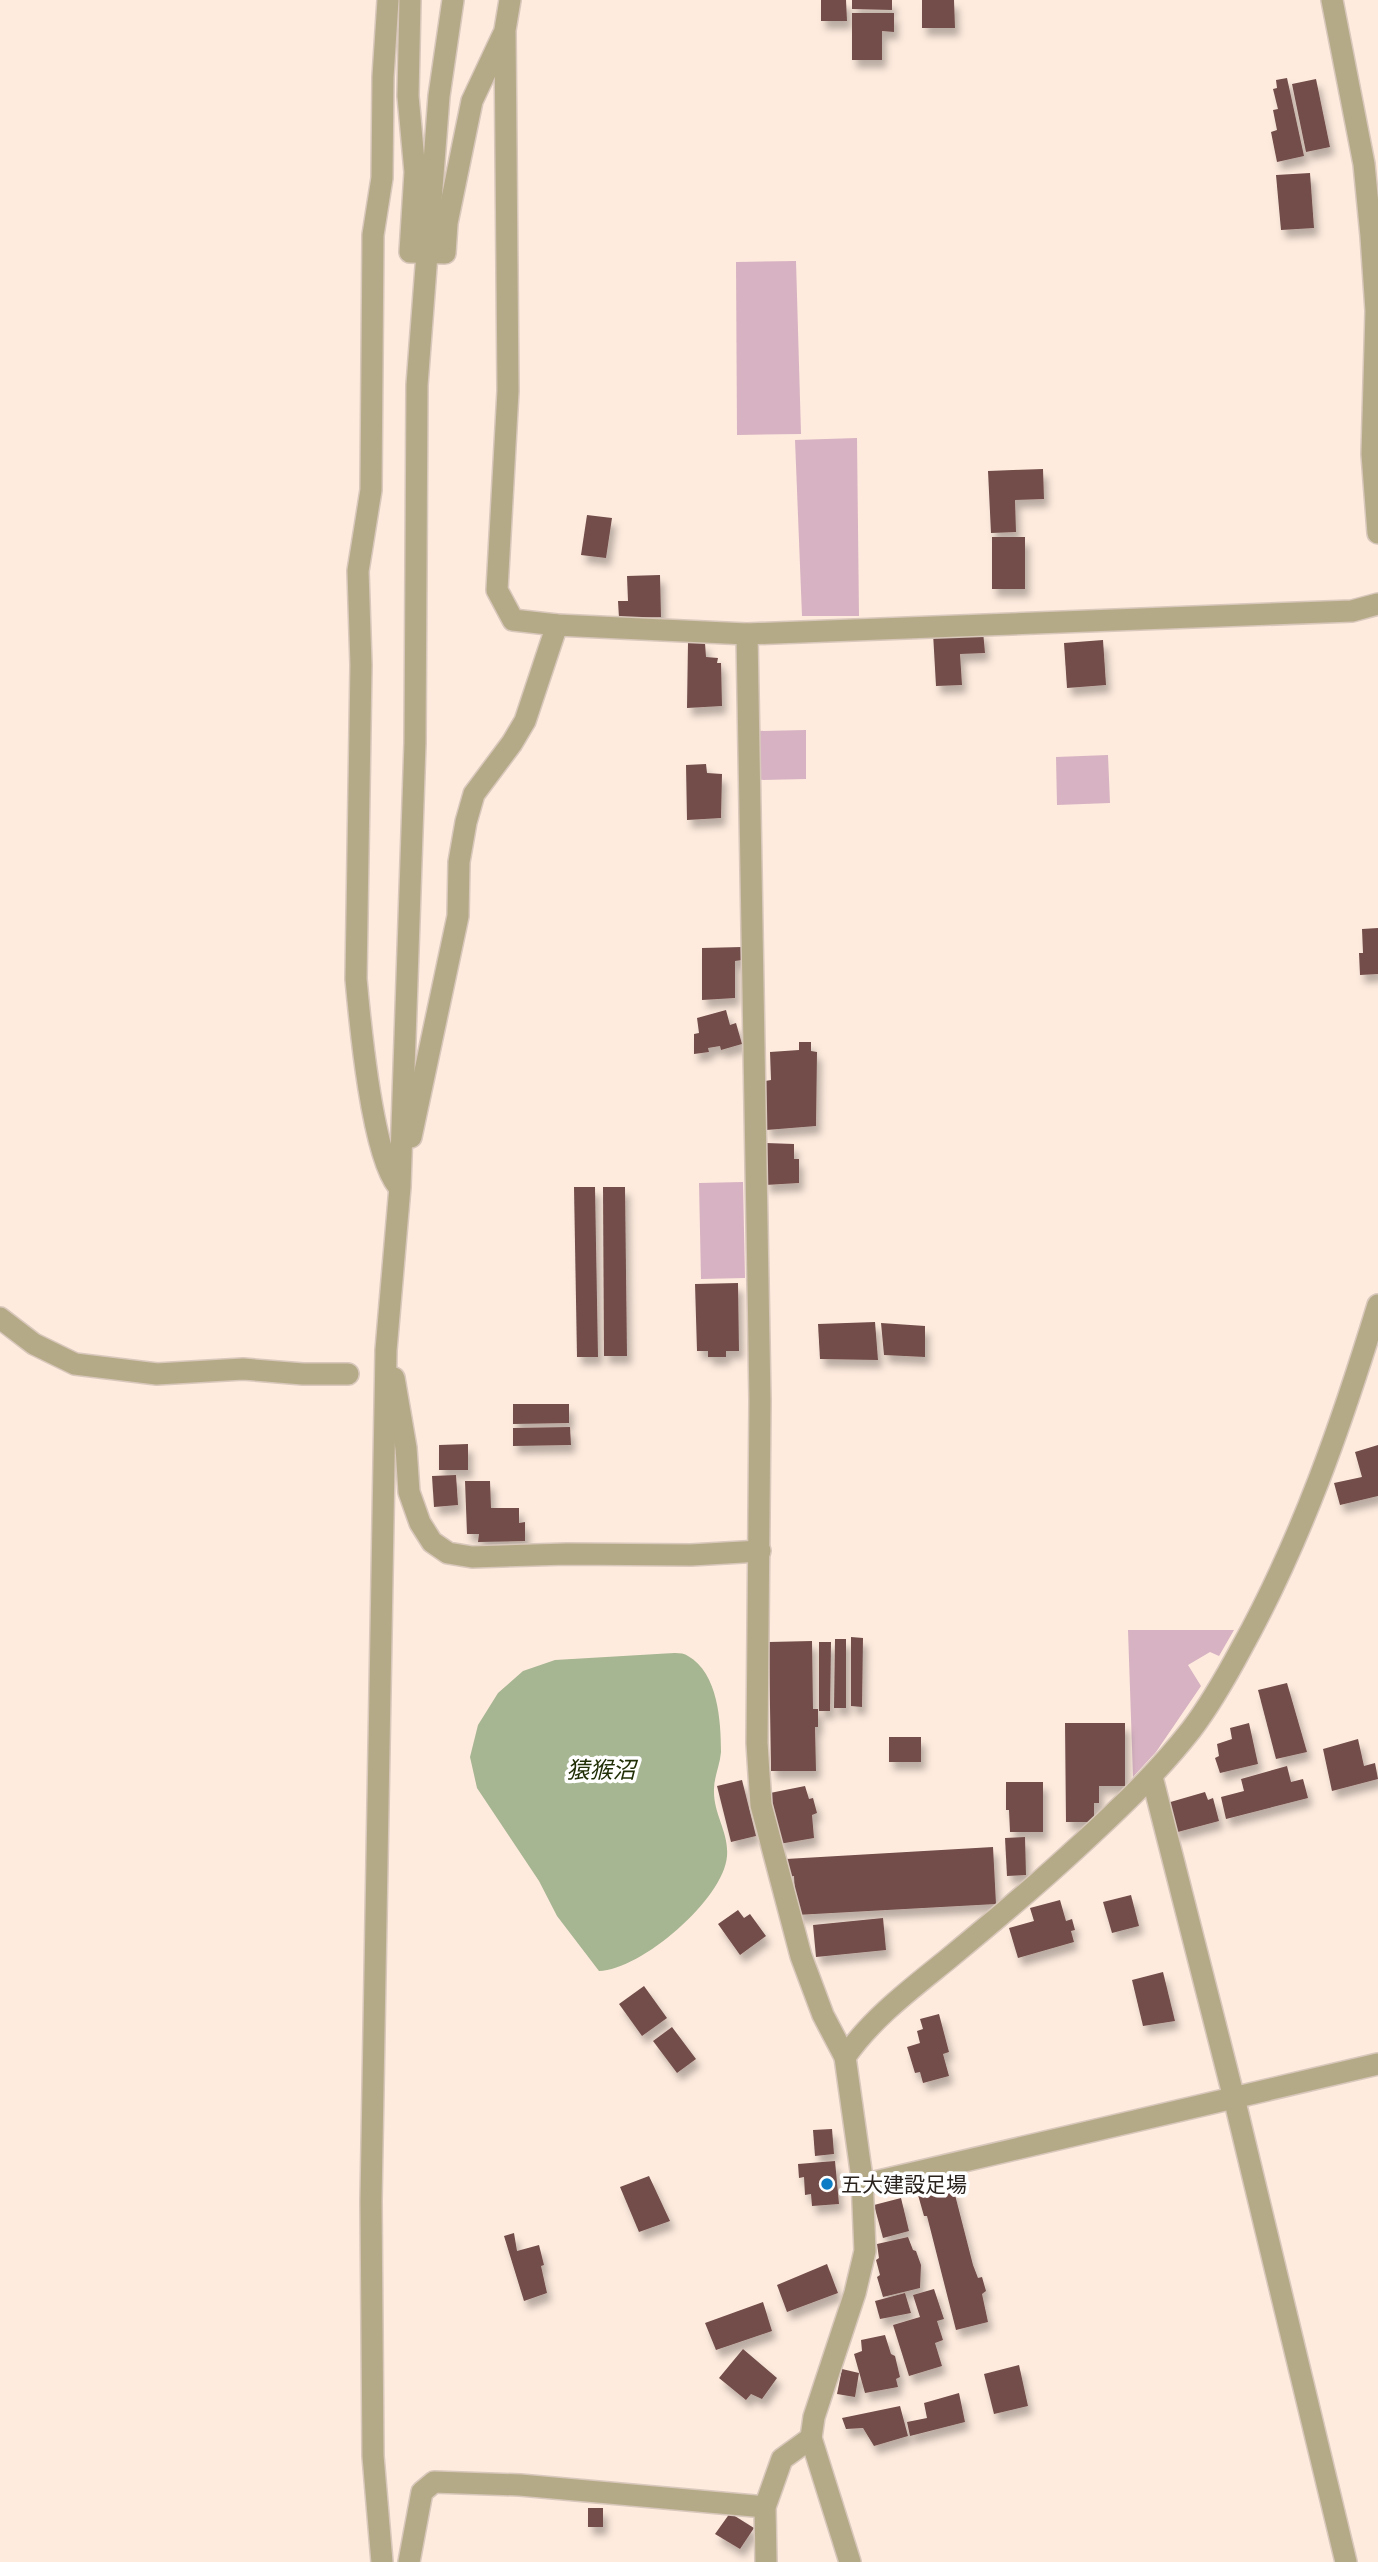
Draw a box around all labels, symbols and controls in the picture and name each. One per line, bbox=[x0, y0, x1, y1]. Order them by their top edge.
water label: 猿猴沼 bbox=[567, 1755, 639, 1785]
place label: 五大建設足場 bbox=[841, 2171, 967, 2198]
marker: 五大建設足場 bbox=[819, 2176, 835, 2192]

